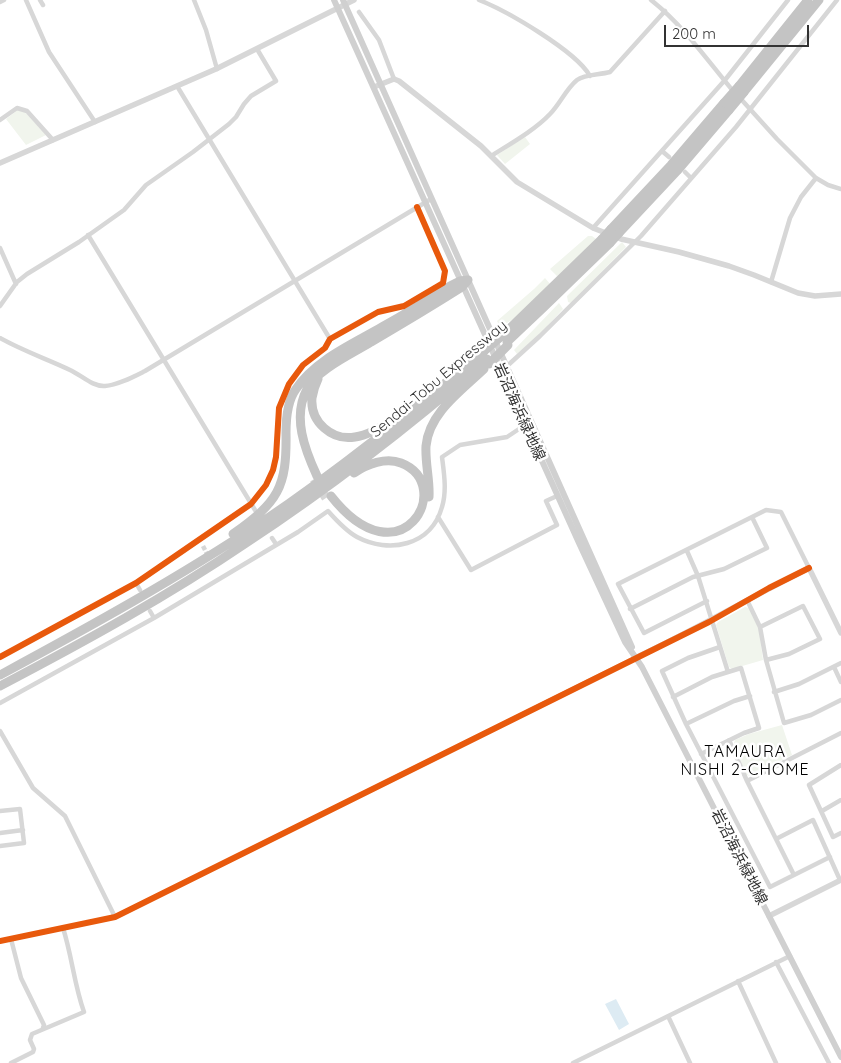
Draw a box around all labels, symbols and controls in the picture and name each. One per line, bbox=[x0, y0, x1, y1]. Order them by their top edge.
scale bar bbox=[666, 15, 811, 47]
text: 200 m bbox=[672, 24, 716, 43]
street label: Sendai-Tobu Expressway bbox=[367, 317, 511, 441]
street label: 岩沼海浜緑地線 bbox=[489, 360, 549, 464]
district label: TAMAURA NISHI 2-CHOME bbox=[679, 742, 811, 780]
street label: 岩沼海浜緑地線 bbox=[707, 806, 771, 908]

